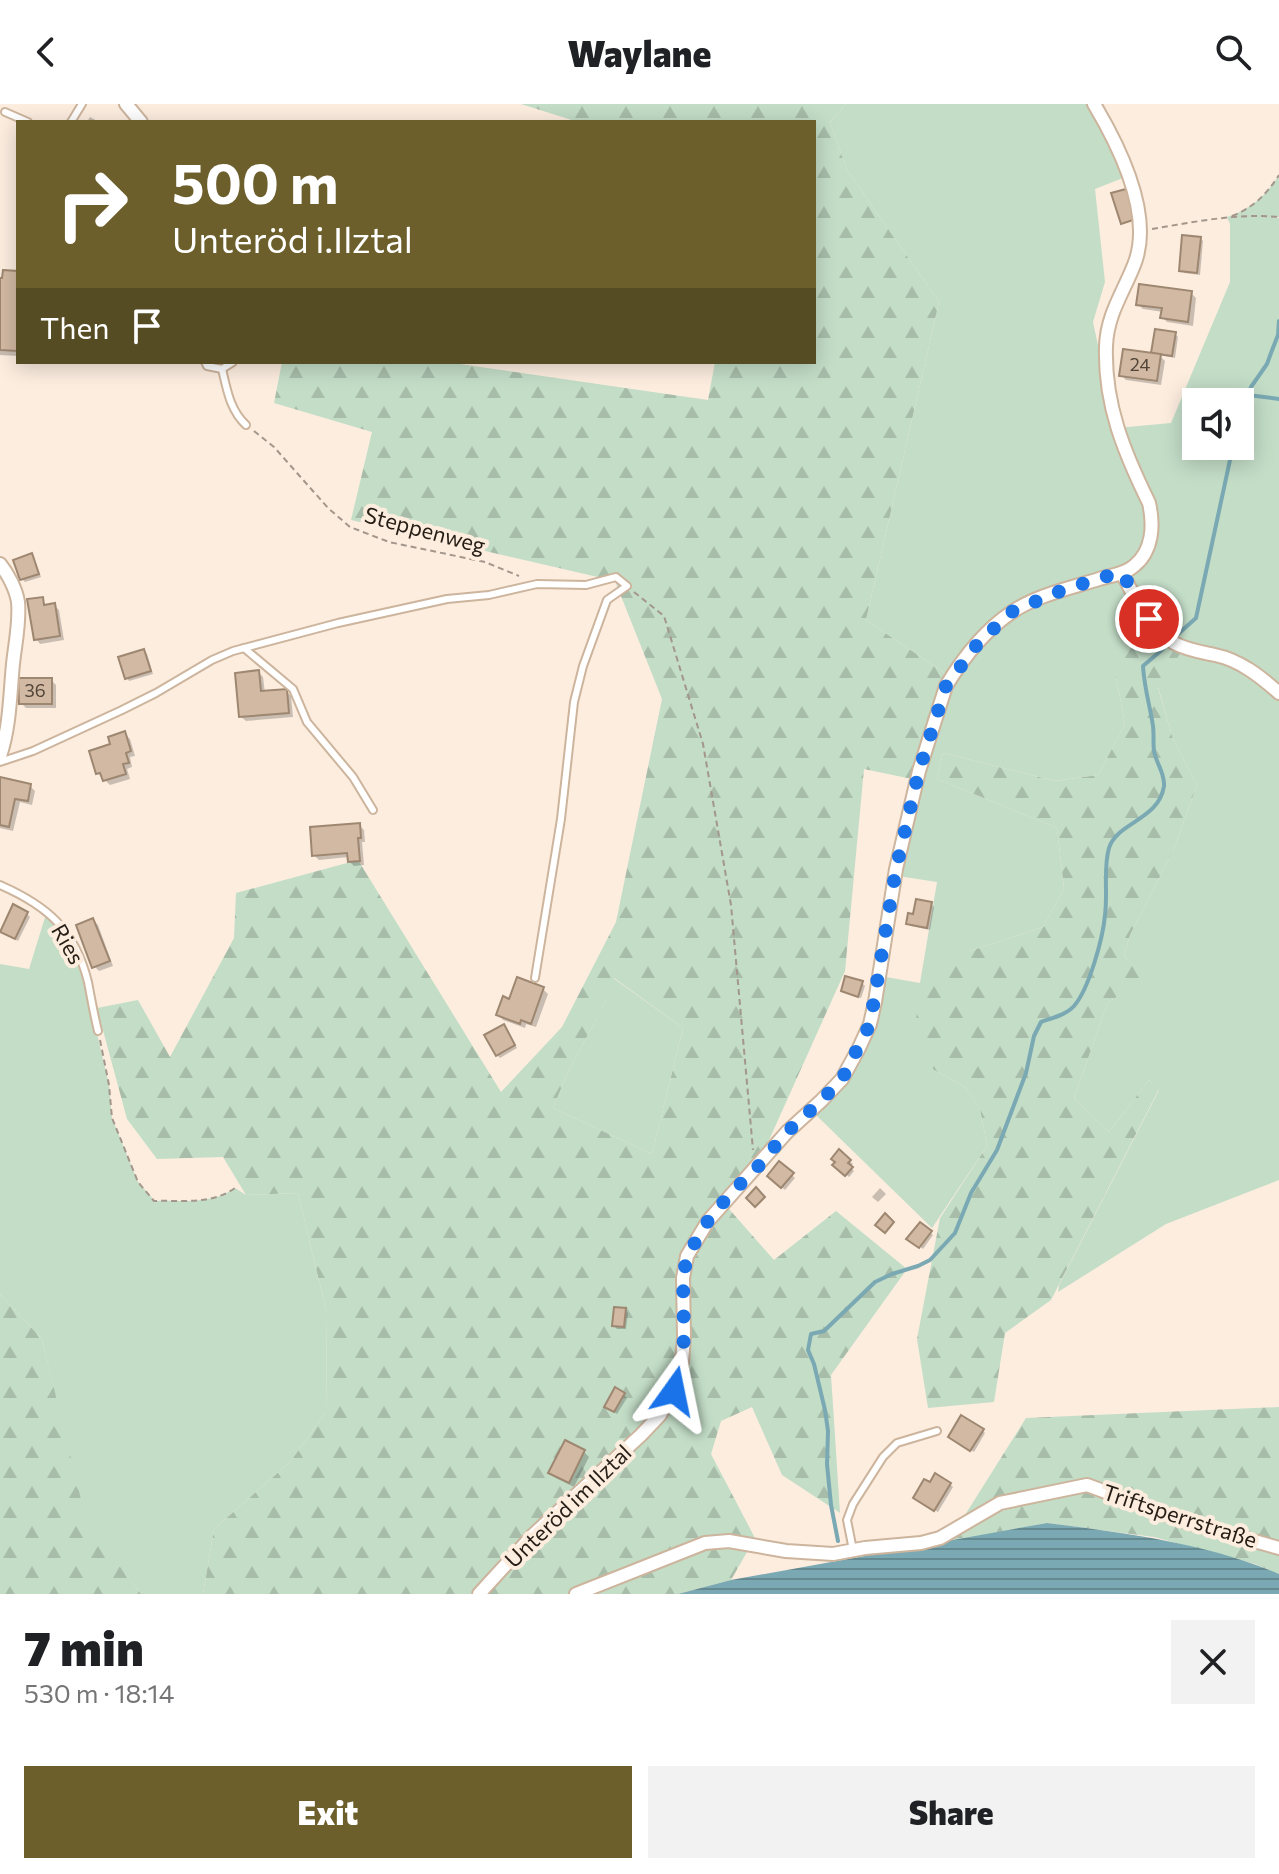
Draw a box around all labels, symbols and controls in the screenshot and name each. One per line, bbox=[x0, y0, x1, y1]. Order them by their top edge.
icon: back bbox=[24, 30, 68, 74]
text: Waylane bbox=[568, 30, 711, 74]
icon: search bbox=[1211, 30, 1255, 74]
text: 500 m bbox=[172, 147, 339, 216]
icon: right bbox=[40, 152, 144, 256]
text: Unteröd i.Ilztal bbox=[172, 216, 413, 260]
icon: arrive bbox=[125, 304, 169, 348]
text: Then bbox=[40, 308, 109, 345]
house number: 24 bbox=[1130, 353, 1150, 375]
map controls bbox=[1182, 388, 1254, 460]
button: sound bbox=[1182, 388, 1254, 460]
street label: Steppenweg bbox=[362, 500, 489, 559]
pin bbox=[1115, 585, 1183, 653]
icon: arrive bbox=[1127, 597, 1171, 641]
house number: 36 bbox=[24, 679, 46, 701]
street label: Ries bbox=[46, 919, 91, 969]
position arrow bbox=[632, 1349, 716, 1433]
street label: Unteröd im Ilztal bbox=[499, 1438, 637, 1573]
street label: Triftsperrstraße bbox=[1100, 1478, 1261, 1553]
text: 7 min bbox=[24, 1617, 144, 1676]
button: close bbox=[1171, 1620, 1255, 1704]
text: 530 m · 18:14 bbox=[24, 1677, 174, 1708]
button: Exit bbox=[24, 1766, 632, 1858]
button: Share bbox=[648, 1766, 1255, 1858]

